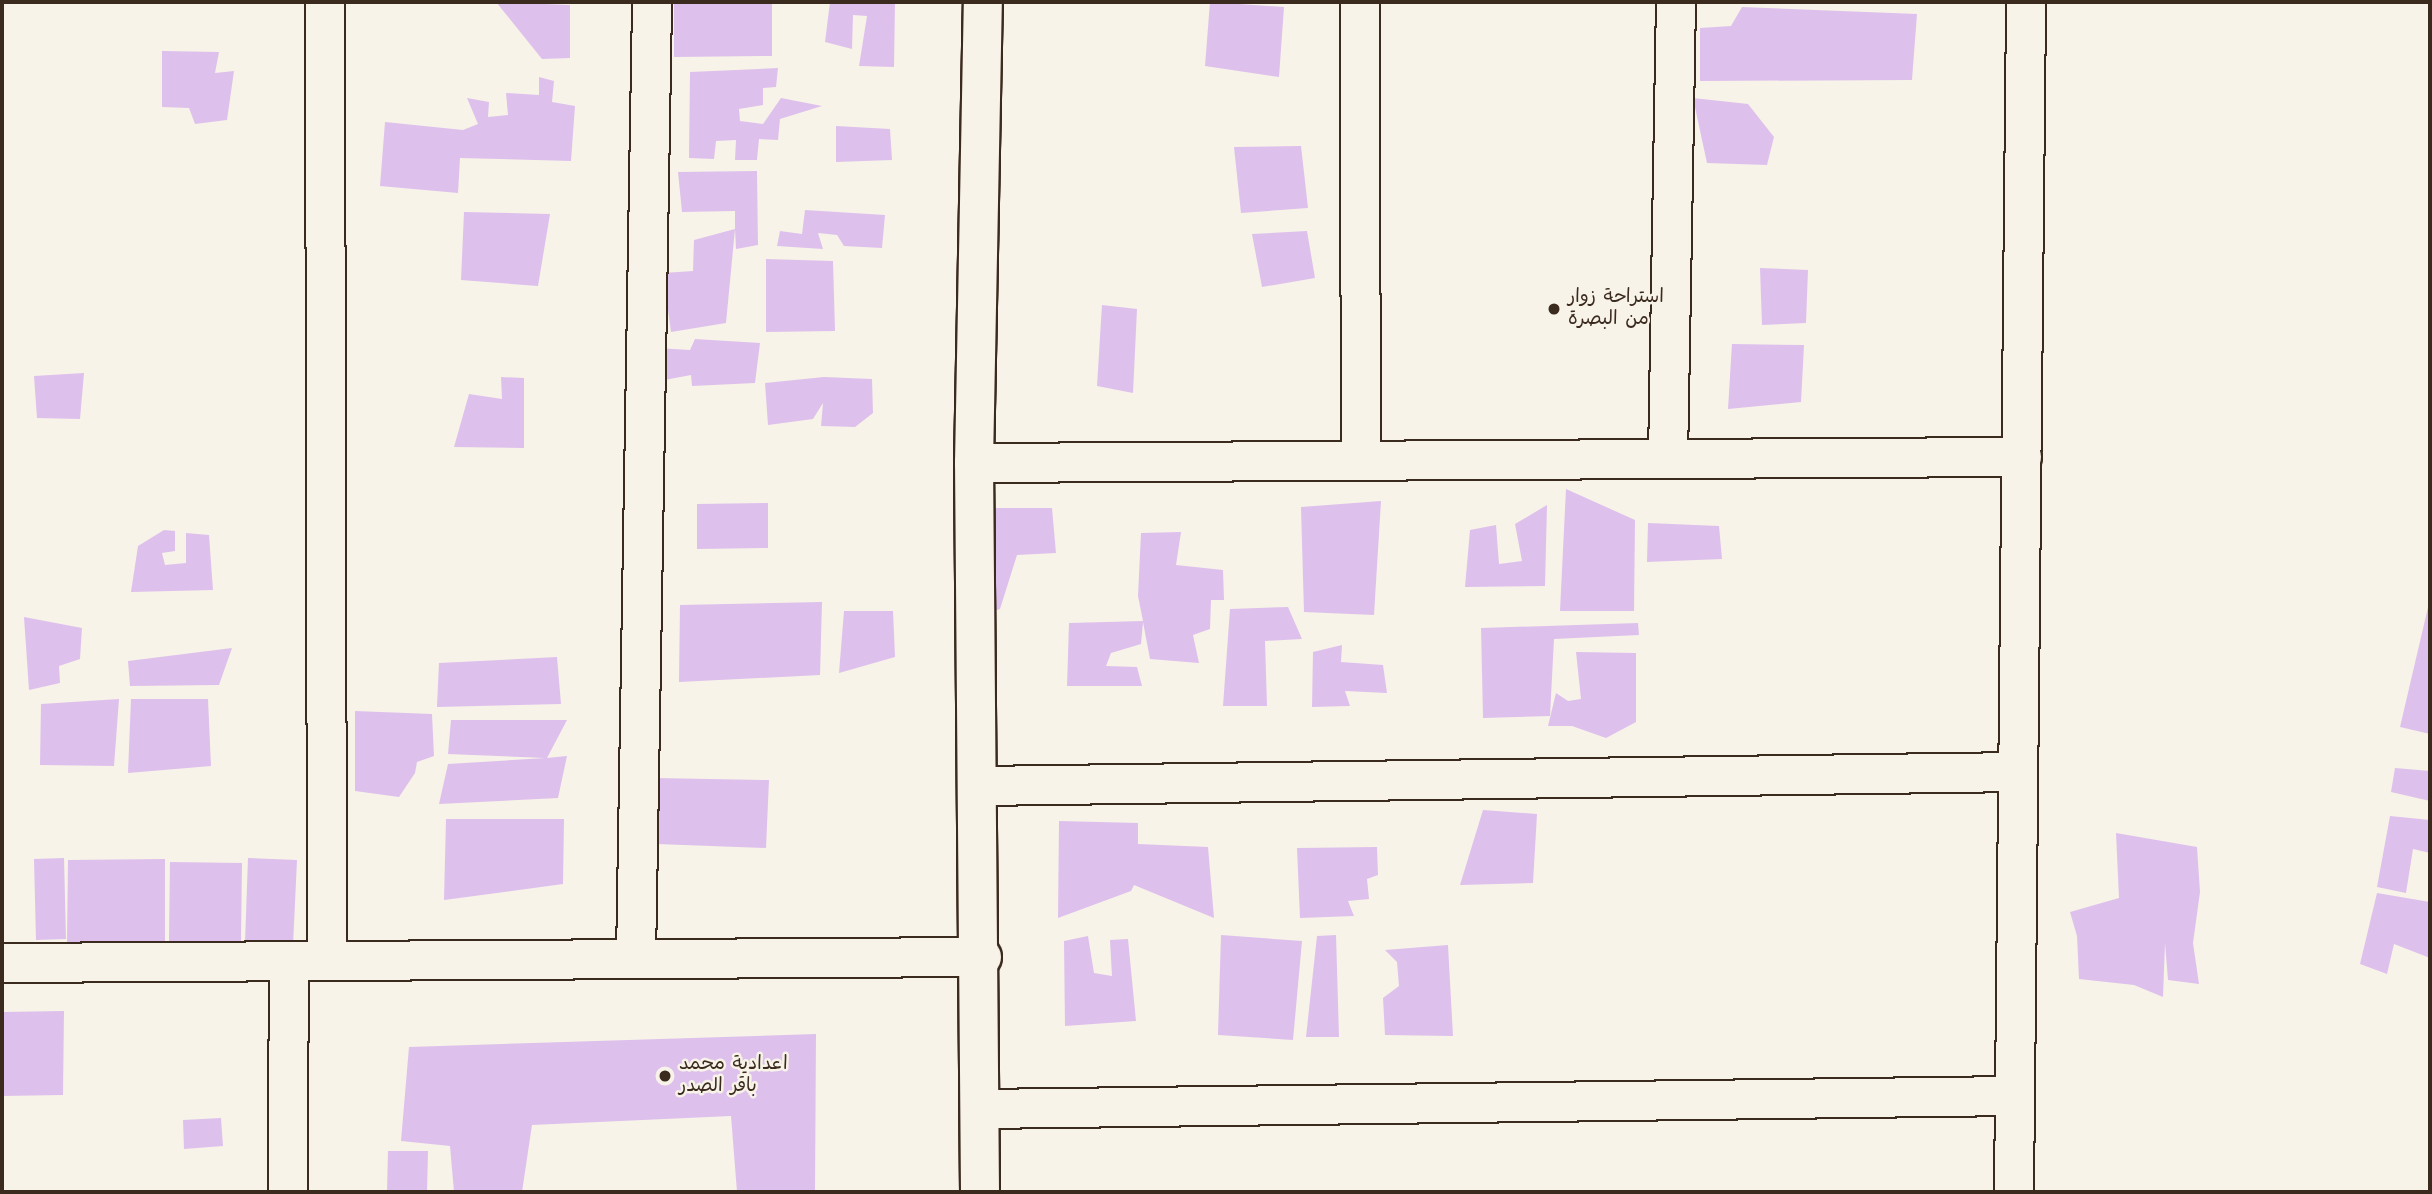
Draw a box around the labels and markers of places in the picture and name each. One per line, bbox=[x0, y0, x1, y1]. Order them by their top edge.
place label: استراحة زوار من البصرة bbox=[1568, 287, 1664, 331]
marker: استراحة زوار من البصرة bbox=[1546, 301, 1562, 317]
place label: اعدادية محمد باقر الصدر bbox=[679, 1054, 788, 1098]
marker: اعدادية محمد باقر الصدر bbox=[657, 1068, 673, 1084]

